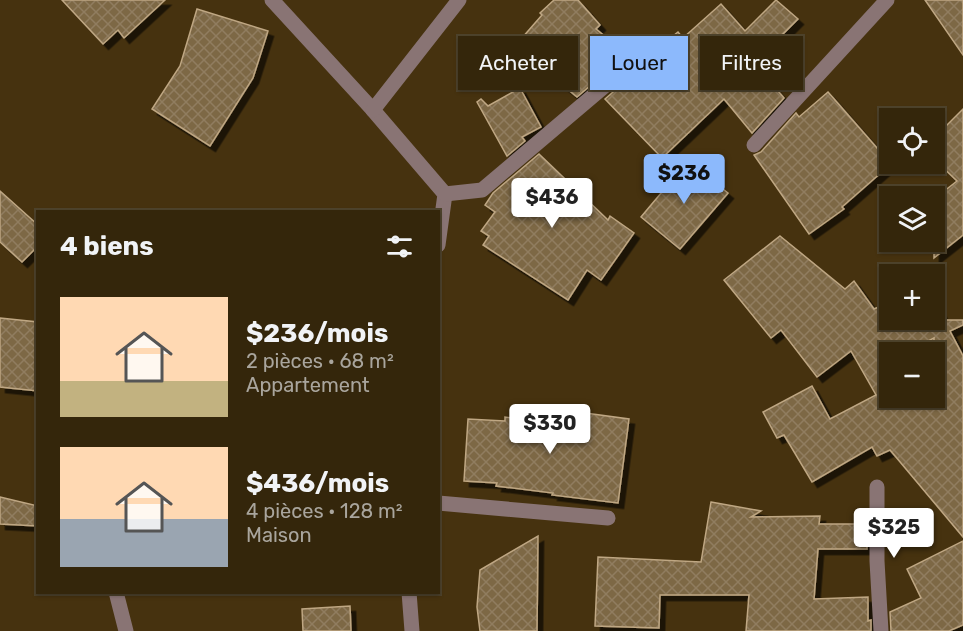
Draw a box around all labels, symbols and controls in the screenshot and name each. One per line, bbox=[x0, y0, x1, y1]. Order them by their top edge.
chip: Acheter bbox=[458, 36, 578, 90]
chip: Louer bbox=[590, 36, 688, 90]
chip: Filtres bbox=[700, 36, 803, 90]
map controls bbox=[879, 108, 945, 408]
button: locate bbox=[879, 108, 945, 174]
pin: $236 bbox=[648, 154, 720, 205]
text: $236 bbox=[658, 161, 710, 185]
pin: $436 bbox=[516, 178, 588, 229]
text: $436 bbox=[525, 185, 579, 209]
button: layers bbox=[879, 186, 945, 252]
icon: filters bbox=[383, 230, 416, 263]
text: 4 biens bbox=[60, 231, 154, 262]
button: + bbox=[879, 264, 945, 330]
text: $236/mois bbox=[246, 318, 388, 349]
icon: home bbox=[108, 321, 180, 393]
button: − bbox=[879, 342, 945, 408]
text: 2 pièces · 68 m² bbox=[246, 349, 394, 373]
text: Appartement bbox=[246, 373, 370, 397]
pin: $330 bbox=[514, 404, 586, 455]
text: $330 bbox=[523, 411, 577, 435]
text: $436/mois bbox=[246, 468, 389, 499]
icon: home bbox=[108, 471, 180, 543]
text: 4 pièces · 128 m² bbox=[246, 499, 403, 523]
pin: $325 bbox=[858, 508, 930, 559]
text: $325 bbox=[868, 515, 920, 539]
text: Maison bbox=[246, 523, 312, 547]

